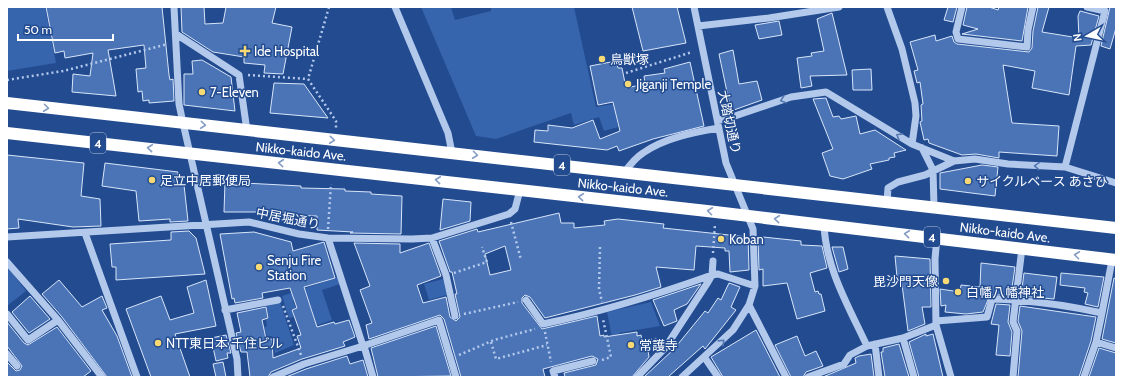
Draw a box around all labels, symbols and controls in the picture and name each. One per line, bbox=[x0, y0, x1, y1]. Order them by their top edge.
scale bar bbox=[18, 16, 113, 42]
north arrow bbox=[1067, 16, 1107, 56]
text: 50 m bbox=[24, 22, 52, 37]
text: N bbox=[1070, 33, 1085, 43]
place label: Ide Hospital bbox=[254, 43, 319, 59]
marker: Ide Hospital bbox=[239, 45, 251, 57]
place label: 鳥獣塚 bbox=[610, 51, 649, 67]
marker: 鳥獣塚 bbox=[597, 54, 607, 64]
place label: Jiganji Temple bbox=[635, 76, 712, 93]
marker: Jiganji Temple bbox=[623, 79, 633, 89]
place label: 7-Eleven bbox=[210, 84, 259, 100]
marker: 7-Eleven bbox=[197, 87, 207, 97]
street label: 大踏切通り bbox=[715, 89, 745, 155]
one-way arrow bbox=[779, 95, 786, 104]
one-way arrow bbox=[43, 103, 49, 112]
one-way arrow bbox=[200, 121, 206, 130]
road number: 4 bbox=[90, 133, 106, 153]
one-way arrow bbox=[896, 134, 903, 141]
one-way arrow bbox=[329, 135, 335, 144]
street label: Nikko-kaido Ave. bbox=[255, 138, 347, 164]
one-way arrow bbox=[146, 144, 153, 153]
one-way arrow bbox=[472, 151, 478, 160]
road number: 4 bbox=[554, 155, 570, 175]
one-way arrow bbox=[278, 159, 284, 168]
one-way arrow bbox=[1034, 161, 1041, 170]
place label: 足立中居郵便局 bbox=[160, 172, 251, 188]
place label: サイクルベース あさひ bbox=[976, 173, 1108, 189]
street label: Nikko-kaido Ave. bbox=[577, 174, 669, 200]
marker: 足立中居郵便局 bbox=[147, 175, 157, 185]
one-way arrow bbox=[435, 176, 441, 185]
marker: サイクルベース あさひ bbox=[963, 176, 973, 186]
one-way arrow bbox=[578, 192, 584, 201]
street label: 中居堀通り bbox=[255, 204, 321, 232]
one-way arrow bbox=[707, 207, 713, 216]
one-way arrow bbox=[774, 215, 780, 224]
street label: Nikko-kaido Ave. bbox=[959, 219, 1051, 246]
road number: 4 bbox=[924, 227, 940, 247]
one-way arrow bbox=[904, 230, 910, 239]
place label: Koban bbox=[729, 231, 764, 247]
marker: Koban bbox=[716, 234, 726, 244]
one-way arrow bbox=[1074, 251, 1080, 260]
place label: Senju Fire Station bbox=[267, 252, 321, 283]
marker: Senju Fire Station bbox=[254, 262, 264, 272]
place label: 毘沙門天像 bbox=[873, 273, 938, 289]
marker: 毘沙門天像 bbox=[941, 276, 951, 286]
place label: 白幡八幡神社 bbox=[966, 284, 1044, 300]
marker: 白幡八幡神社 bbox=[953, 287, 963, 297]
place label: NTT東日本 千住ビル bbox=[166, 335, 283, 351]
place label: 常護寺 bbox=[639, 337, 678, 353]
marker: NTT東日本 千住ビル bbox=[153, 338, 163, 348]
one-way arrow bbox=[717, 339, 725, 347]
marker: 常護寺 bbox=[626, 340, 636, 350]

